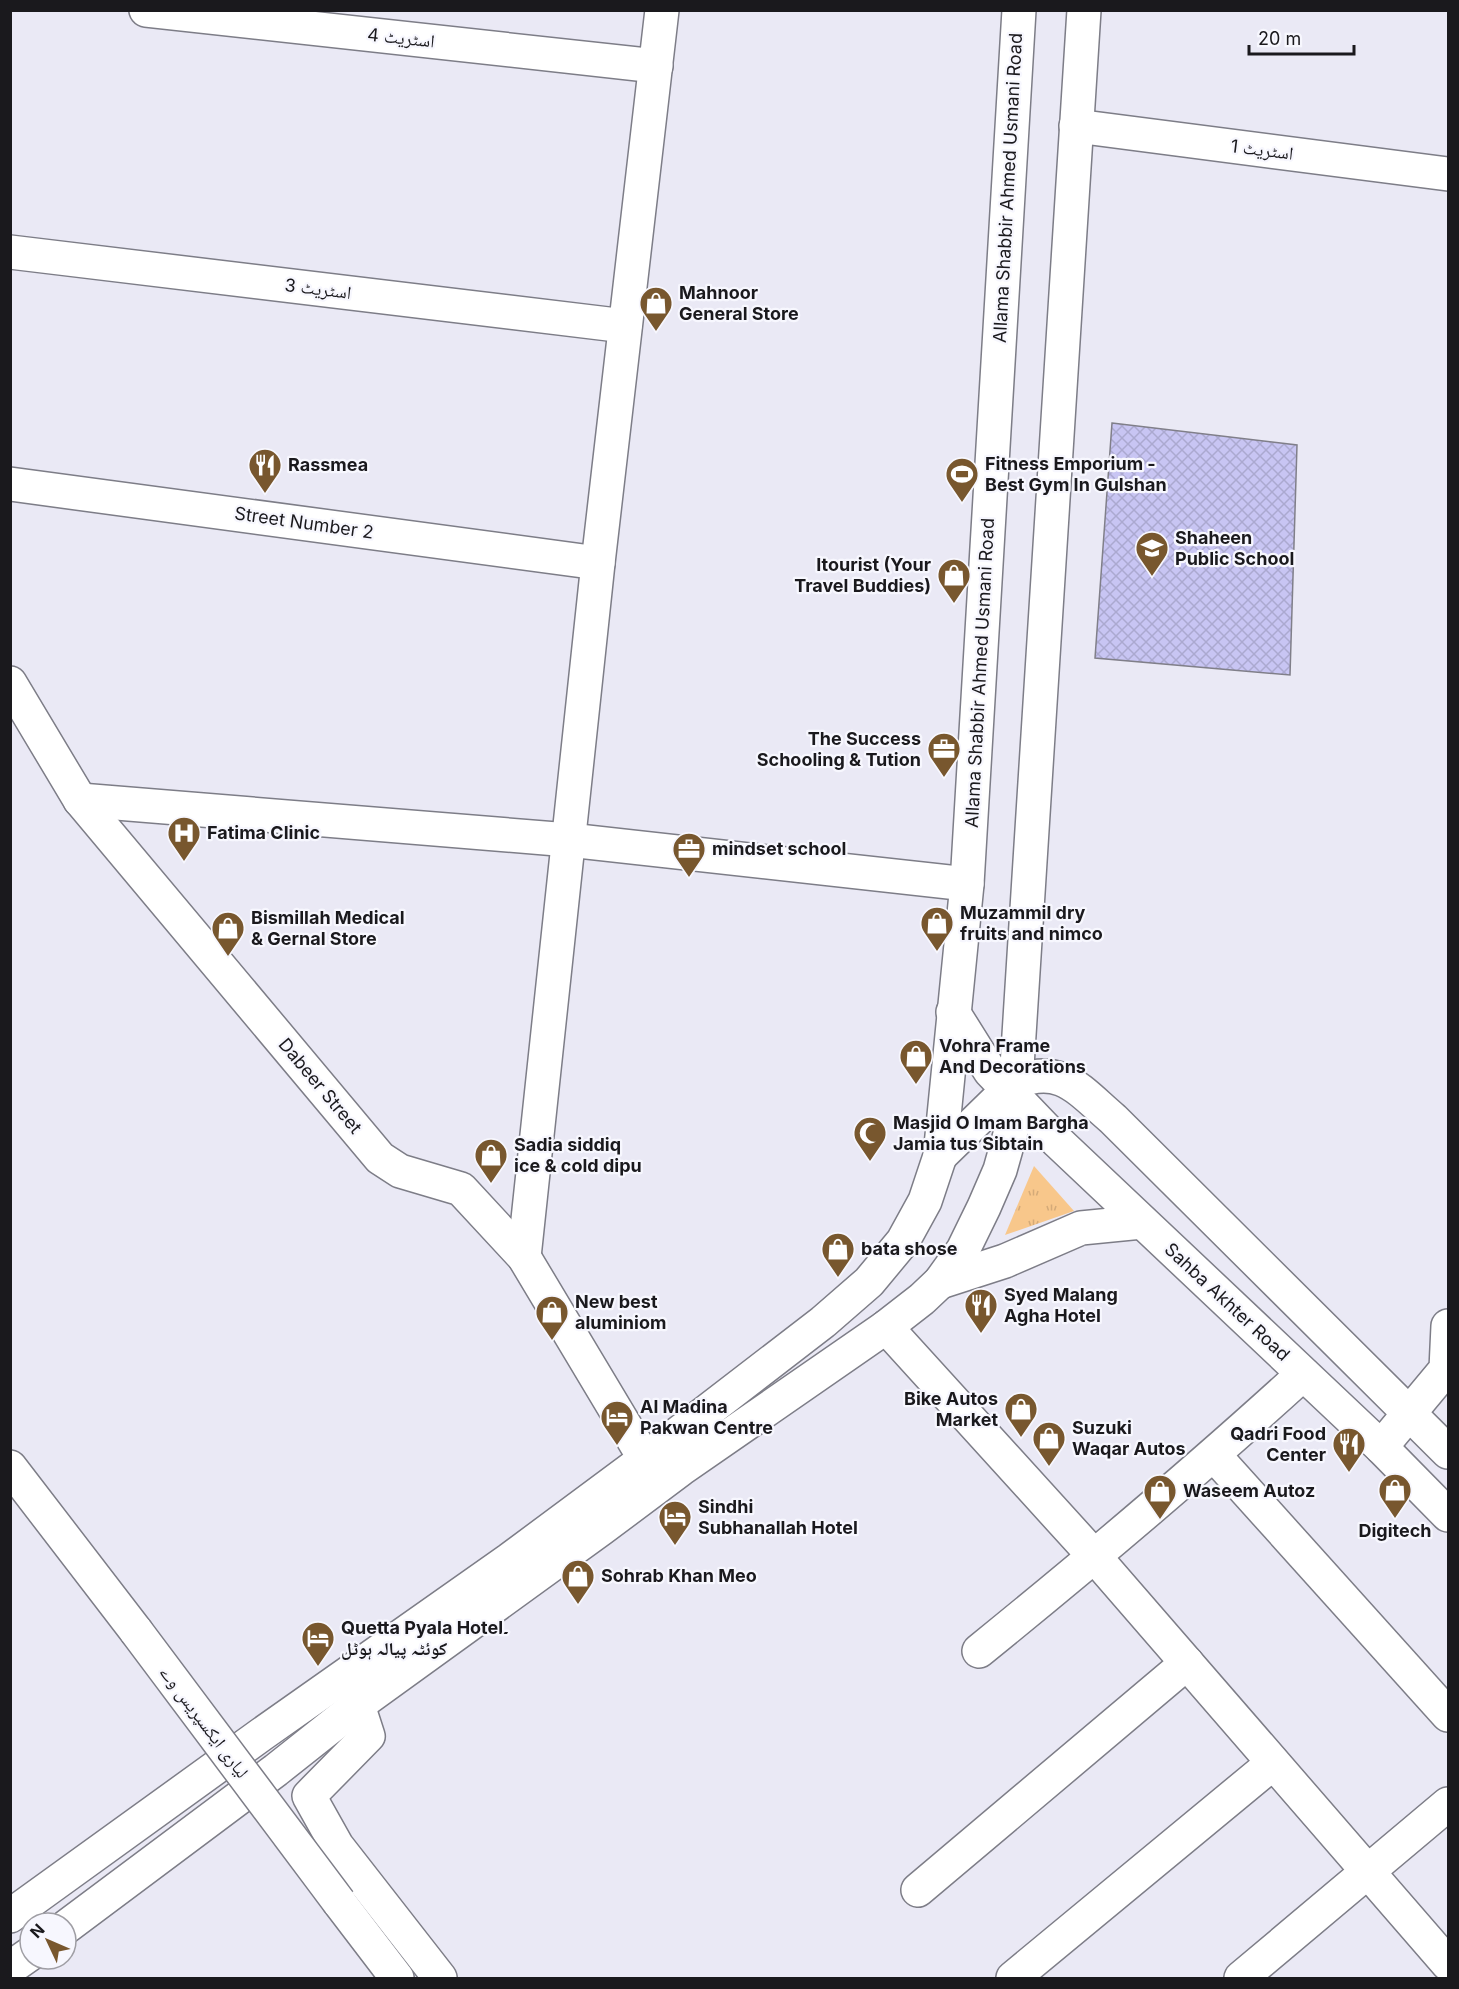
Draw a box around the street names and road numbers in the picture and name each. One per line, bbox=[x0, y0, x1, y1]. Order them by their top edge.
street label: اسٹریٹ 4 bbox=[366, 24, 436, 52]
street label: Allama Shabbir Ahmed Usmani Road bbox=[989, 32, 1026, 344]
street label: اسٹریٹ 1 bbox=[1229, 135, 1295, 164]
street label: اسٹریٹ 3 bbox=[284, 274, 353, 303]
street label: Street Number 2 bbox=[233, 502, 375, 543]
street label: Allama Shabbir Ahmed Usmani Road bbox=[961, 517, 998, 829]
street label: Dabeer Street bbox=[274, 1034, 366, 1138]
street label: Sahba Akhter Road bbox=[1161, 1238, 1294, 1365]
street label: لیاری ایکسپریس وے bbox=[155, 1662, 253, 1782]

